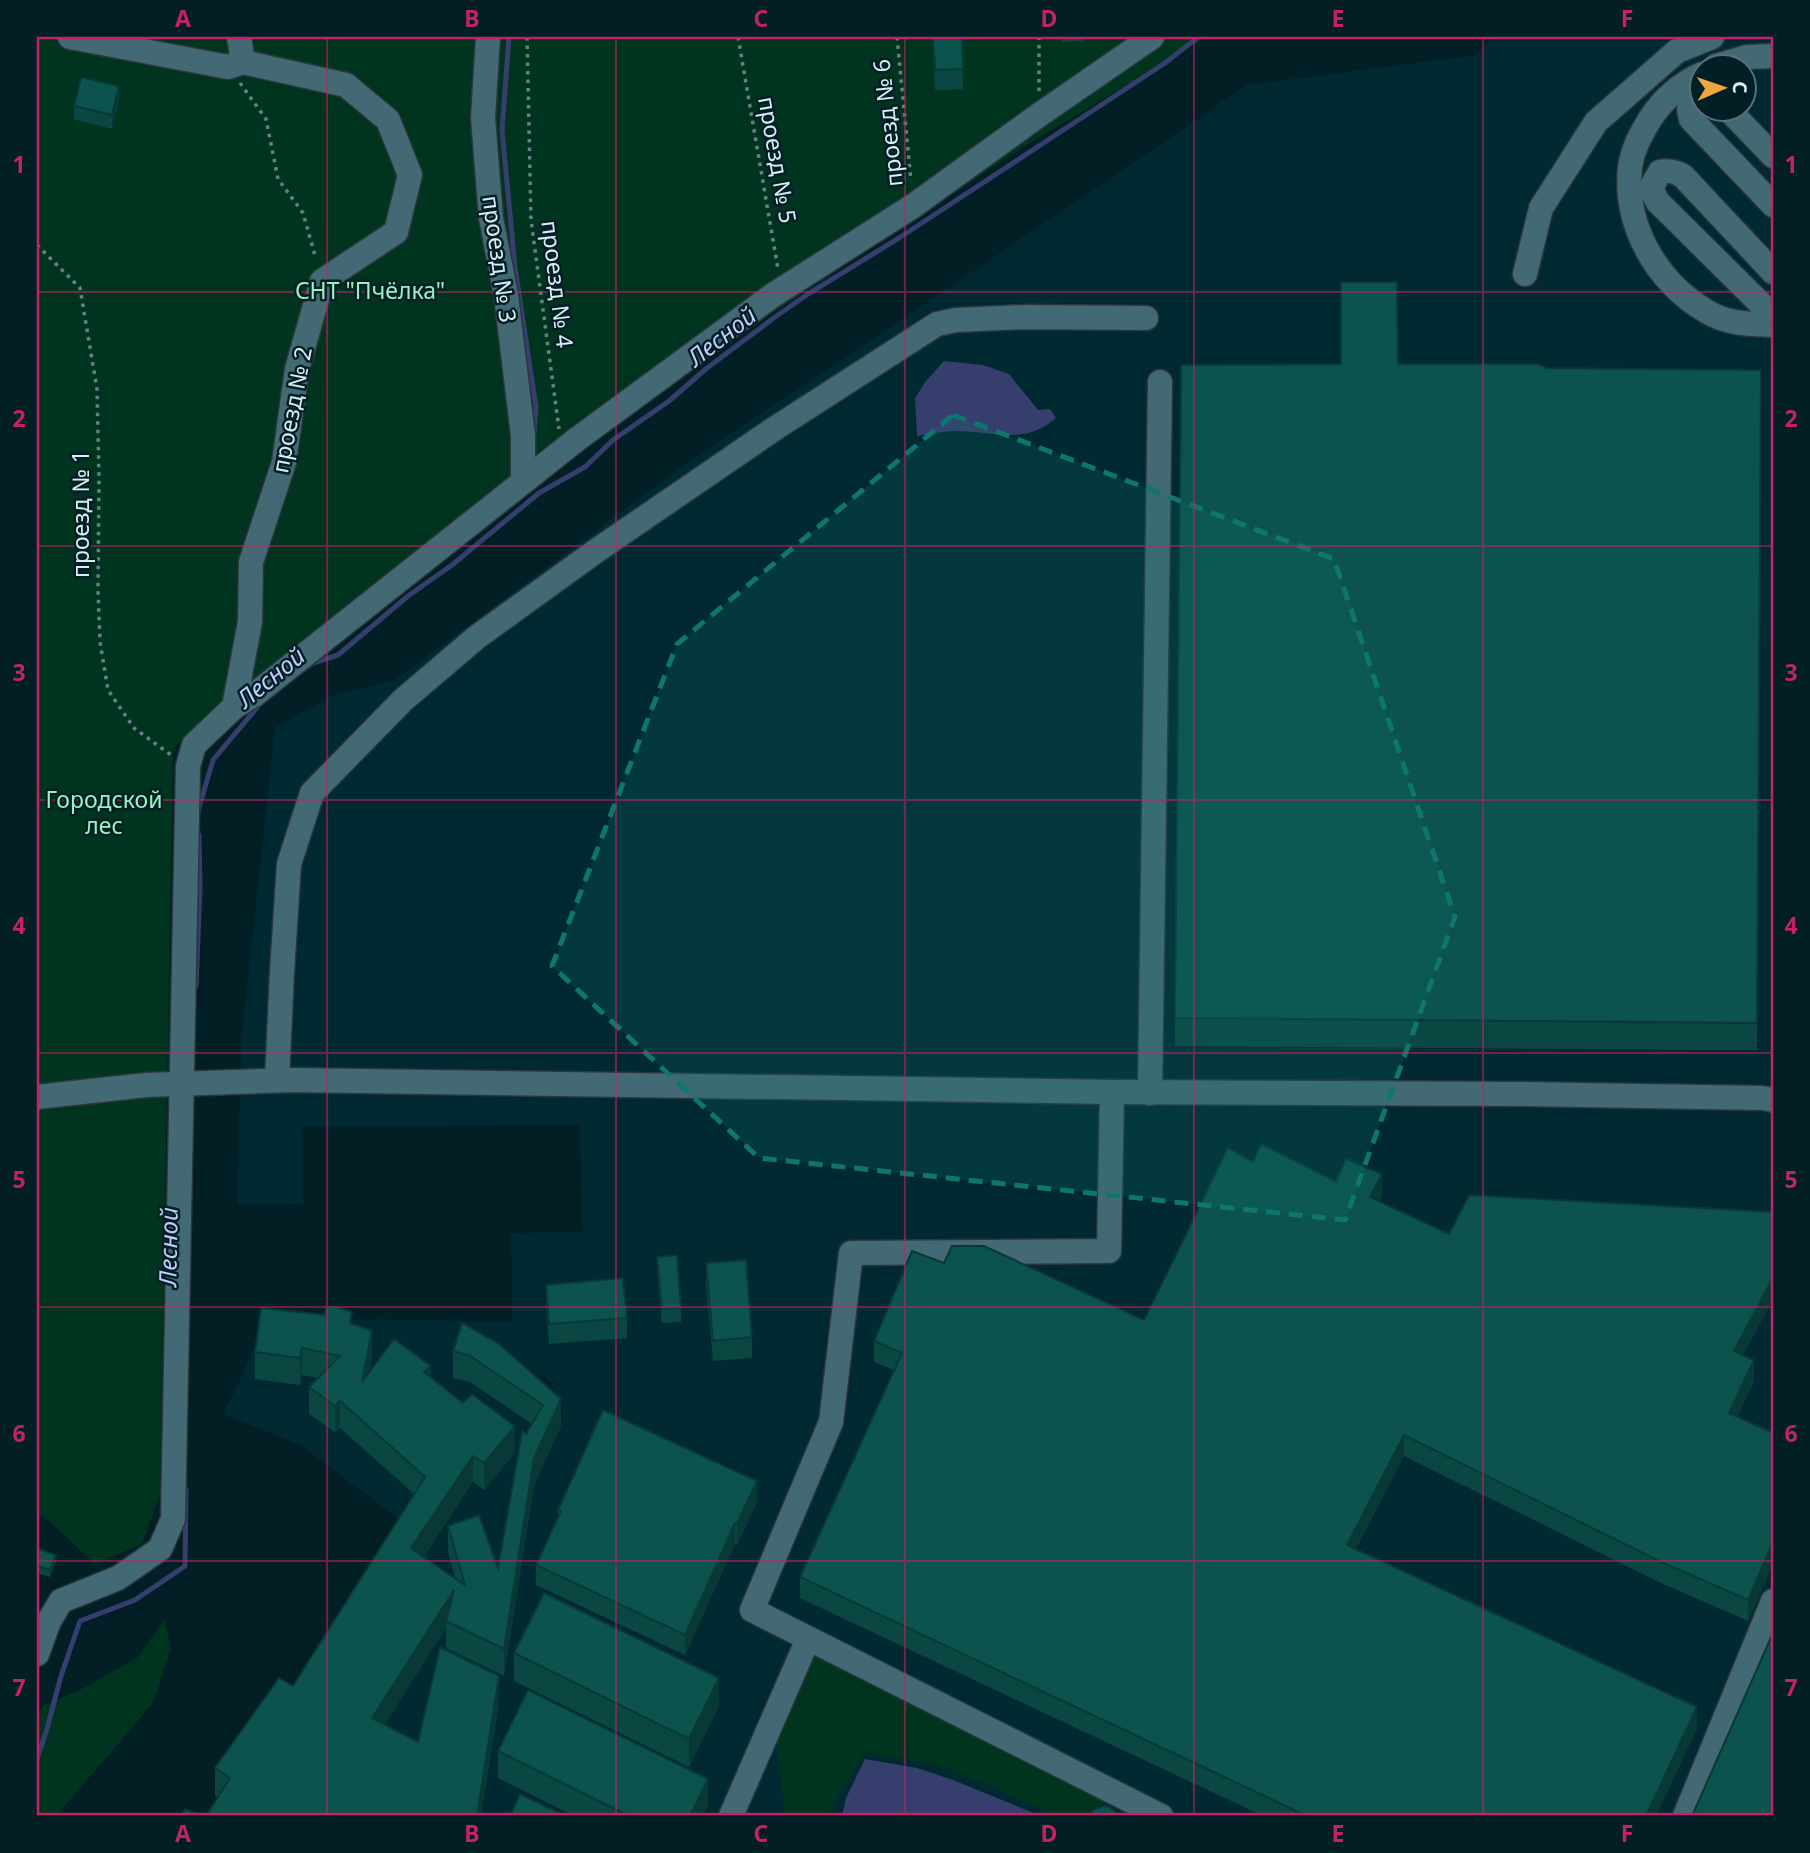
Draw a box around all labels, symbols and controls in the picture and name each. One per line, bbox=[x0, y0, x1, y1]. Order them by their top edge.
text: A bbox=[175, 2, 191, 34]
text: B bbox=[464, 2, 480, 34]
text: C bbox=[754, 2, 769, 34]
text: D bbox=[1041, 2, 1057, 34]
text: E bbox=[1332, 2, 1344, 34]
text: F bbox=[1621, 2, 1633, 34]
north arrow bbox=[1688, 52, 1758, 122]
street label: проезд № 6 bbox=[864, 58, 910, 188]
text: С bbox=[1727, 81, 1753, 94]
street label: проезд № 5 bbox=[751, 94, 805, 226]
text: 1 bbox=[12, 148, 26, 180]
text: 1 bbox=[1784, 148, 1798, 180]
street label: проезд № 3 bbox=[475, 193, 525, 324]
street label: проезд № 4 bbox=[534, 218, 582, 349]
park label: СНТ "Пчёлка" bbox=[295, 274, 445, 306]
water label: Лесной bbox=[679, 298, 763, 374]
street label: проезд № 2 bbox=[263, 344, 319, 476]
text: 2 bbox=[12, 402, 26, 434]
text: 2 bbox=[1784, 402, 1798, 434]
street label: проезд № 1 bbox=[64, 450, 96, 578]
water label: Лесной bbox=[228, 639, 312, 715]
text: 3 bbox=[12, 656, 26, 688]
text: 3 bbox=[1784, 656, 1798, 688]
park label: Городской лес bbox=[46, 783, 162, 841]
text: 4 bbox=[12, 909, 26, 941]
text: 4 bbox=[1784, 909, 1798, 941]
text: 5 bbox=[12, 1163, 26, 1195]
text: 5 bbox=[1784, 1163, 1798, 1195]
water label: Лесной bbox=[150, 1207, 185, 1288]
text: 6 bbox=[12, 1417, 26, 1449]
text: 6 bbox=[1784, 1417, 1798, 1449]
text: 7 bbox=[12, 1671, 26, 1703]
text: 7 bbox=[1784, 1671, 1798, 1703]
text: A bbox=[175, 1817, 191, 1849]
text: B bbox=[464, 1817, 480, 1849]
text: C bbox=[754, 1817, 769, 1849]
text: D bbox=[1041, 1817, 1057, 1849]
text: E bbox=[1332, 1817, 1344, 1849]
text: F bbox=[1621, 1817, 1633, 1849]

